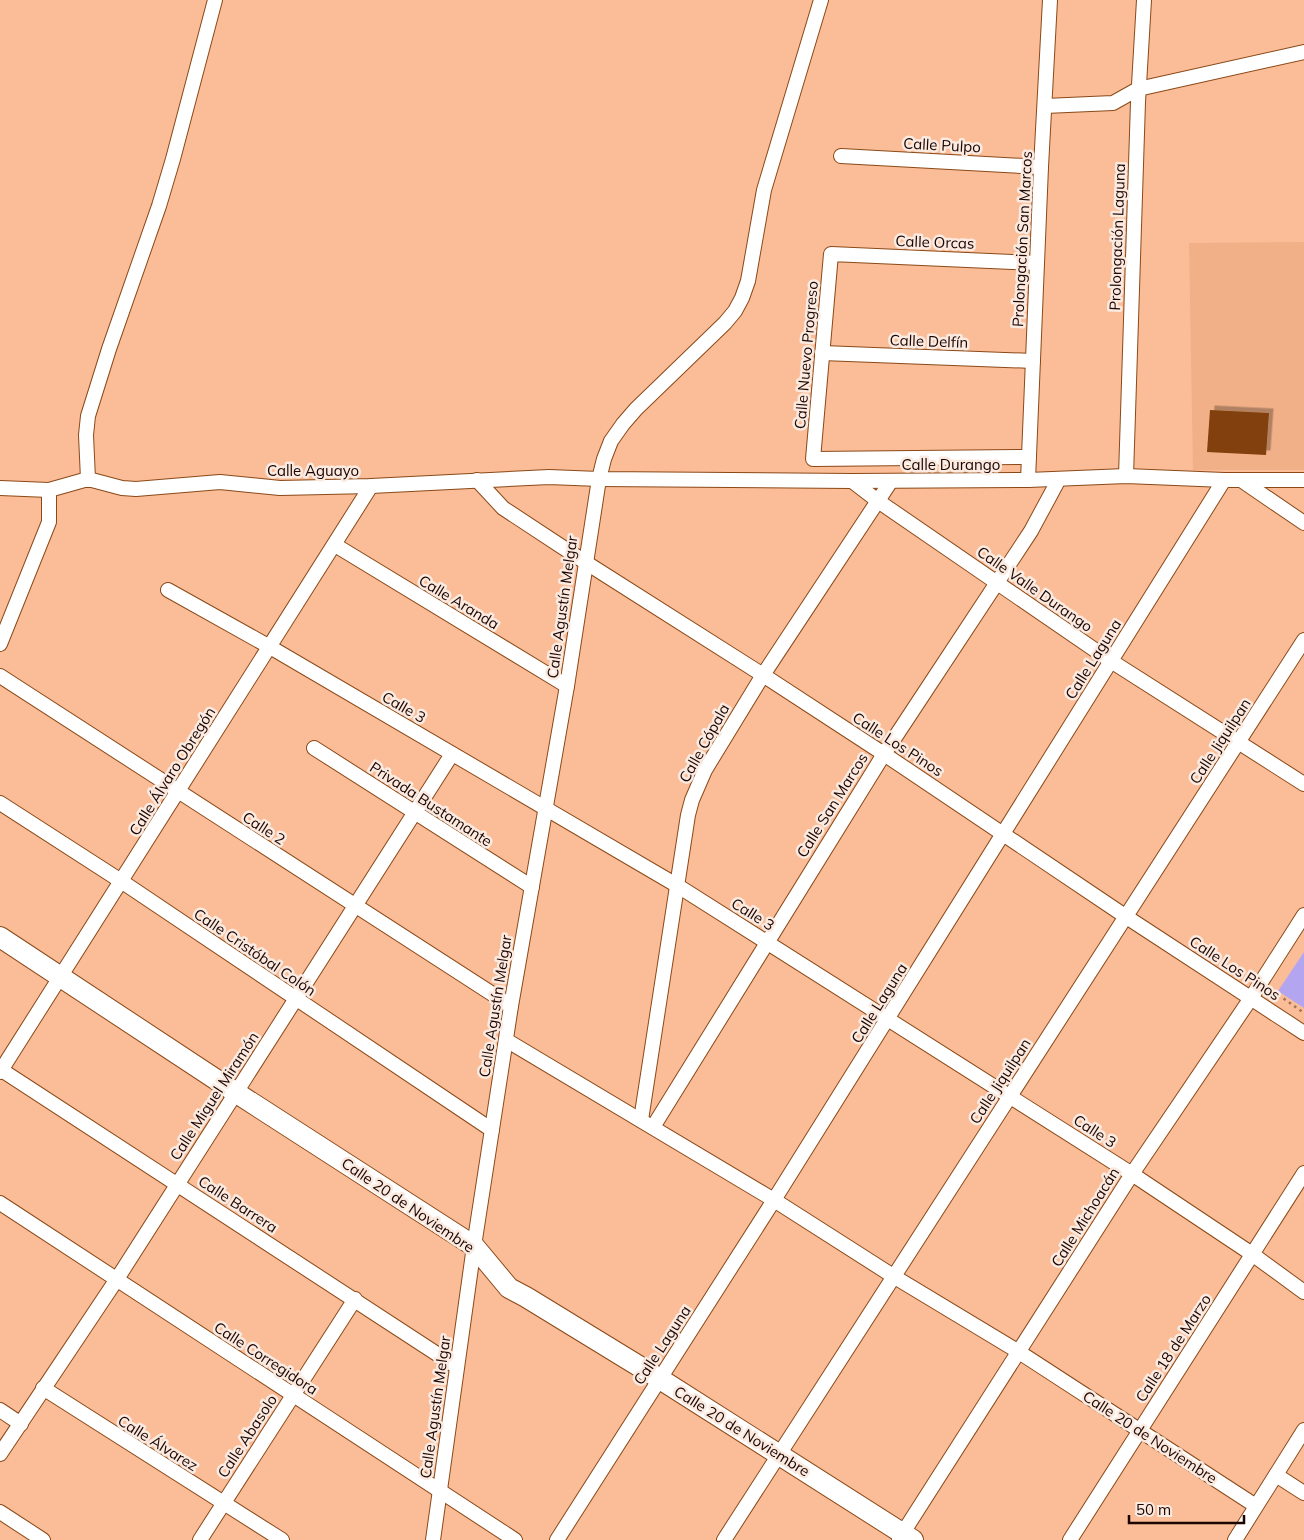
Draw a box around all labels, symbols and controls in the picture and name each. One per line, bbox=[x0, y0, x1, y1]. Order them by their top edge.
street label: Calle Pulpo bbox=[903, 133, 981, 157]
street label: Prolongación San Marcos bbox=[1008, 150, 1036, 328]
street label: Prolongación Laguna bbox=[1105, 163, 1129, 311]
street label: Calle Orcas bbox=[895, 231, 975, 253]
street label: Calle Nuevo Progreso bbox=[790, 280, 822, 430]
street label: Calle Delfín bbox=[889, 330, 969, 352]
street label: Calle Durango bbox=[902, 455, 1000, 474]
street label: Calle Aguayo bbox=[267, 461, 359, 480]
street label: Calle Agustín Melgar bbox=[543, 534, 581, 680]
street label: Calle Valle Durango bbox=[974, 542, 1096, 636]
street label: Calle Aranda bbox=[415, 571, 503, 633]
street label: Calle Laguna bbox=[1061, 615, 1125, 703]
street label: Calle 3 bbox=[379, 687, 429, 727]
street label: Calle Jiquilpan bbox=[1185, 695, 1255, 787]
street label: Calle Cópala bbox=[675, 700, 733, 786]
street label: Calle Álvaro Obregón bbox=[125, 703, 219, 839]
street label: Calle Los Pinos bbox=[849, 708, 947, 780]
street label: Calle San Marcos bbox=[792, 749, 872, 861]
street label: Privada Bustamante bbox=[366, 757, 496, 851]
street label: Calle 2 bbox=[239, 807, 289, 849]
street label: Calle 3 bbox=[728, 893, 778, 935]
street label: Calle Cristóbal Colón bbox=[190, 904, 320, 1000]
street label: Calle Los Pinos bbox=[1186, 932, 1284, 1004]
street label: Calle Agustín Melgar bbox=[474, 933, 516, 1079]
street label: Calle Laguna bbox=[847, 959, 911, 1047]
street label: Calle Miguel Miramón bbox=[165, 1028, 263, 1164]
street label: Calle Jiquilpan bbox=[965, 1035, 1035, 1127]
street label: Calle 3 bbox=[1070, 1110, 1120, 1152]
street label: Calle 20 de Noviembre bbox=[338, 1153, 478, 1257]
street label: Calle Michoacán bbox=[1047, 1164, 1123, 1270]
street label: Calle Barrera bbox=[195, 1171, 281, 1237]
street label: Calle 18 de Marzo bbox=[1131, 1291, 1215, 1405]
street label: Calle Laguna bbox=[629, 1302, 695, 1388]
street label: Calle Corregidora bbox=[210, 1317, 322, 1399]
street label: Calle Agustín Melgar bbox=[416, 1334, 454, 1480]
street label: Calle 20 de Noviembre bbox=[671, 1382, 813, 1480]
street label: Calle 20 de Noviembre bbox=[1079, 1386, 1221, 1488]
street label: Calle Abasolo bbox=[213, 1391, 281, 1481]
street label: Calle Álvarez bbox=[114, 1411, 202, 1475]
scale bar bbox=[1129, 1492, 1244, 1524]
text: 50 m bbox=[1136, 1500, 1171, 1519]

